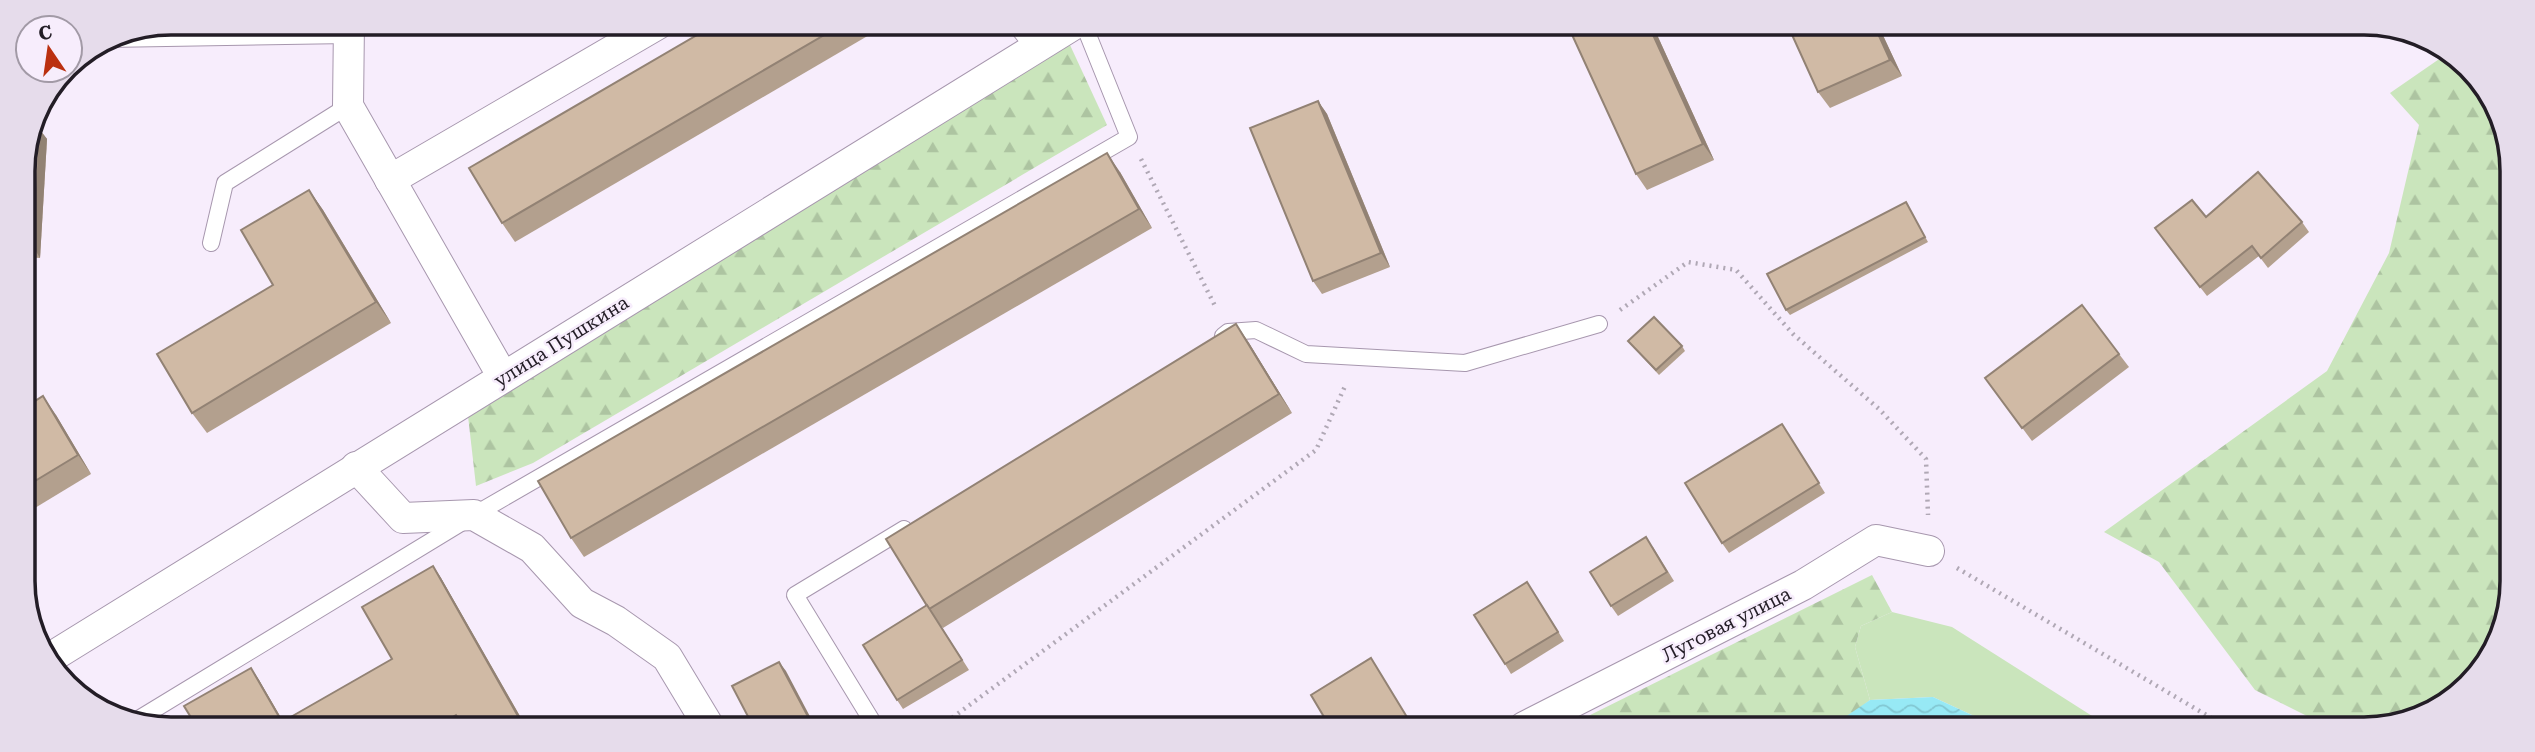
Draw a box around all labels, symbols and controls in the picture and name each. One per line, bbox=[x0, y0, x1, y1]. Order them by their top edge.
north arrow bbox=[14, 14, 84, 84]
text: С bbox=[36, 20, 54, 46]
street label: улица Пушкина bbox=[490, 290, 633, 392]
street label: Луговая улица bbox=[1658, 582, 1795, 667]

